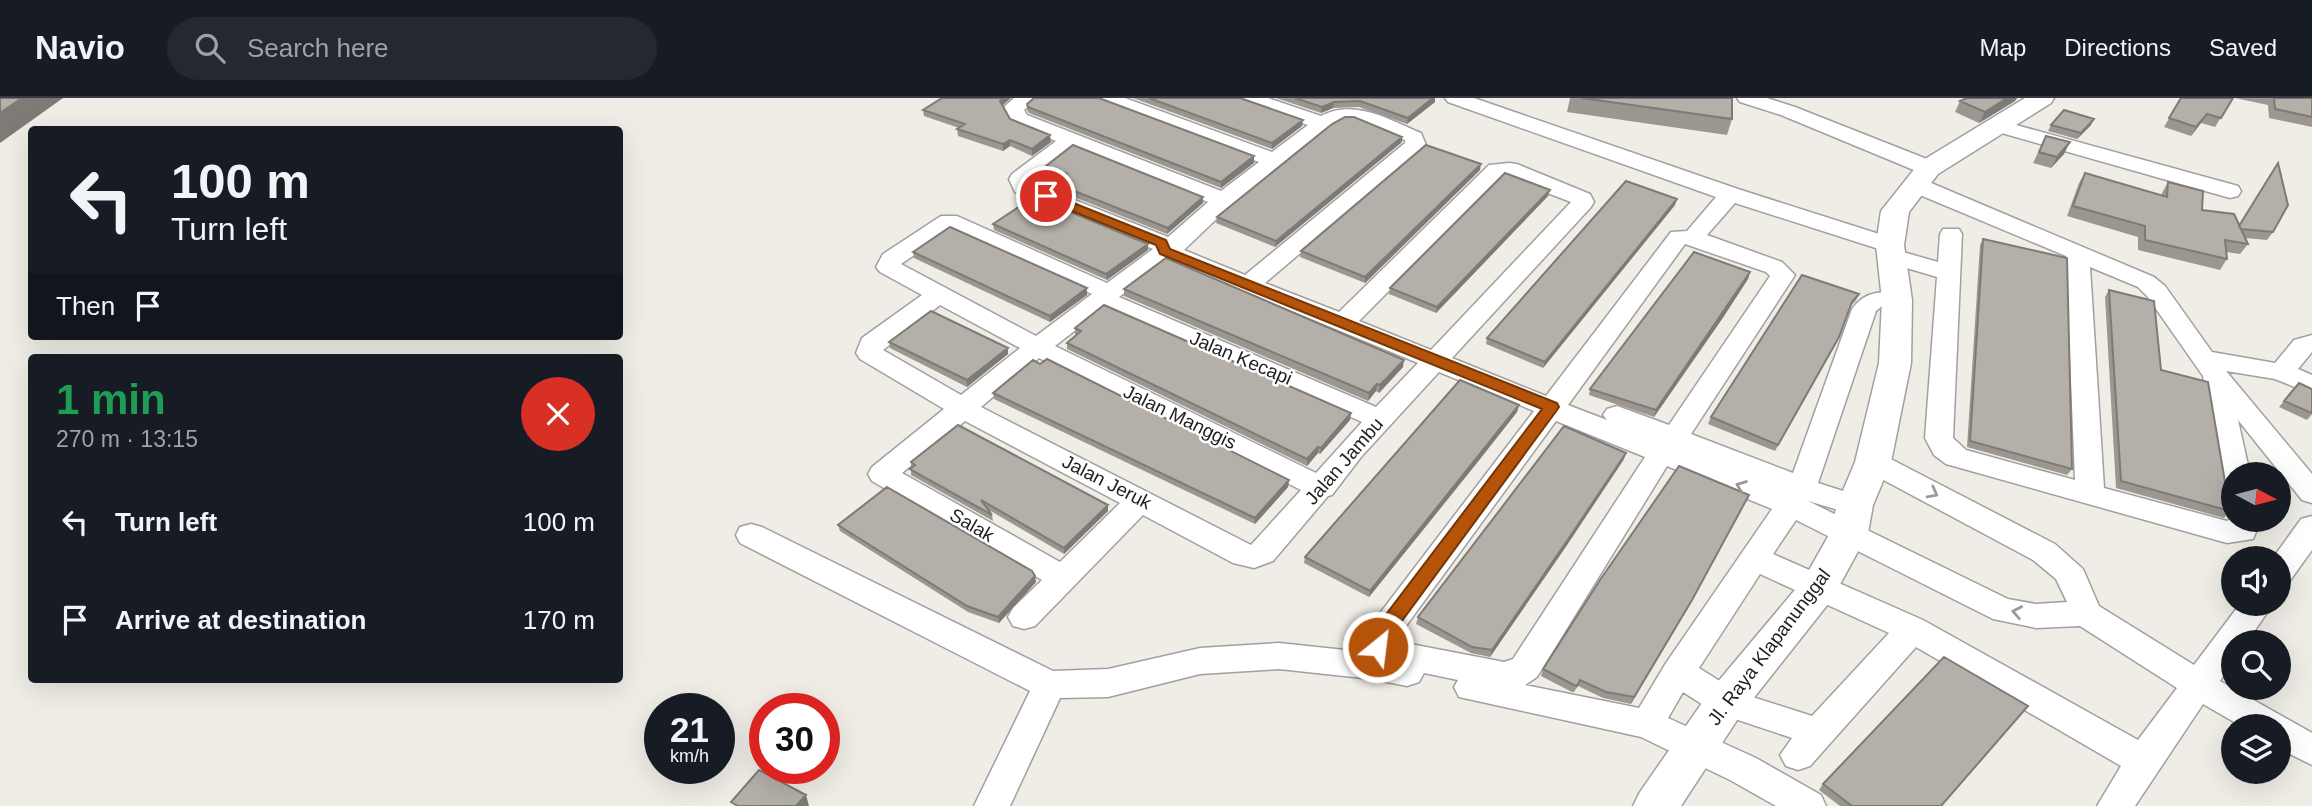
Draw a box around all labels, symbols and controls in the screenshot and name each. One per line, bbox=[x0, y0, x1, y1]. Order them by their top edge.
search box bbox=[167, 17, 657, 80]
text: Navio bbox=[35, 29, 125, 66]
icon: search bbox=[191, 29, 229, 67]
text: Search here bbox=[247, 33, 389, 63]
text: Map bbox=[1980, 34, 2026, 61]
text: Directions bbox=[2064, 34, 2171, 61]
text: Saved bbox=[2209, 34, 2277, 61]
icon: left bbox=[56, 154, 147, 245]
text: 100 m bbox=[171, 154, 310, 208]
pin bbox=[1016, 166, 1076, 226]
icon: arrive bbox=[1027, 177, 1065, 215]
text: Turn left bbox=[171, 211, 287, 247]
icon: arrive bbox=[129, 287, 167, 325]
text: Then bbox=[56, 291, 115, 321]
street label: Jalan Kecapi bbox=[1187, 327, 1295, 389]
text: 1 min bbox=[56, 376, 166, 423]
button: close bbox=[521, 377, 595, 451]
street label: Jalan Manggis bbox=[1120, 381, 1240, 453]
street label: Jalan Jambu bbox=[1301, 413, 1387, 509]
text: 270 m · 13:15 bbox=[56, 426, 198, 452]
street label: Jalan Jeruk bbox=[1059, 451, 1155, 514]
north arrow bbox=[2221, 462, 2291, 532]
map controls bbox=[2221, 462, 2291, 784]
one-way arrow bbox=[1736, 480, 1748, 494]
one-way arrow bbox=[1926, 485, 1938, 499]
icon: left bbox=[56, 503, 94, 541]
street label: Salak bbox=[946, 504, 998, 546]
text: Turn left bbox=[115, 507, 217, 537]
text: 100 m bbox=[523, 507, 595, 537]
button: sound bbox=[2221, 546, 2291, 616]
street label: Jl. Raya Klapanunggal bbox=[1703, 565, 1835, 729]
icon: arrive bbox=[56, 601, 94, 639]
text: Arrive at destination bbox=[115, 605, 366, 635]
text: 170 m bbox=[523, 605, 595, 635]
one-way arrow bbox=[2011, 606, 2023, 621]
position arrow bbox=[1341, 610, 1415, 684]
button: search bbox=[2221, 630, 2291, 700]
speed limit sign: 30 bbox=[749, 693, 840, 784]
text: 21 bbox=[670, 710, 709, 749]
button: layers bbox=[2221, 714, 2291, 784]
text: km/h bbox=[670, 746, 709, 766]

